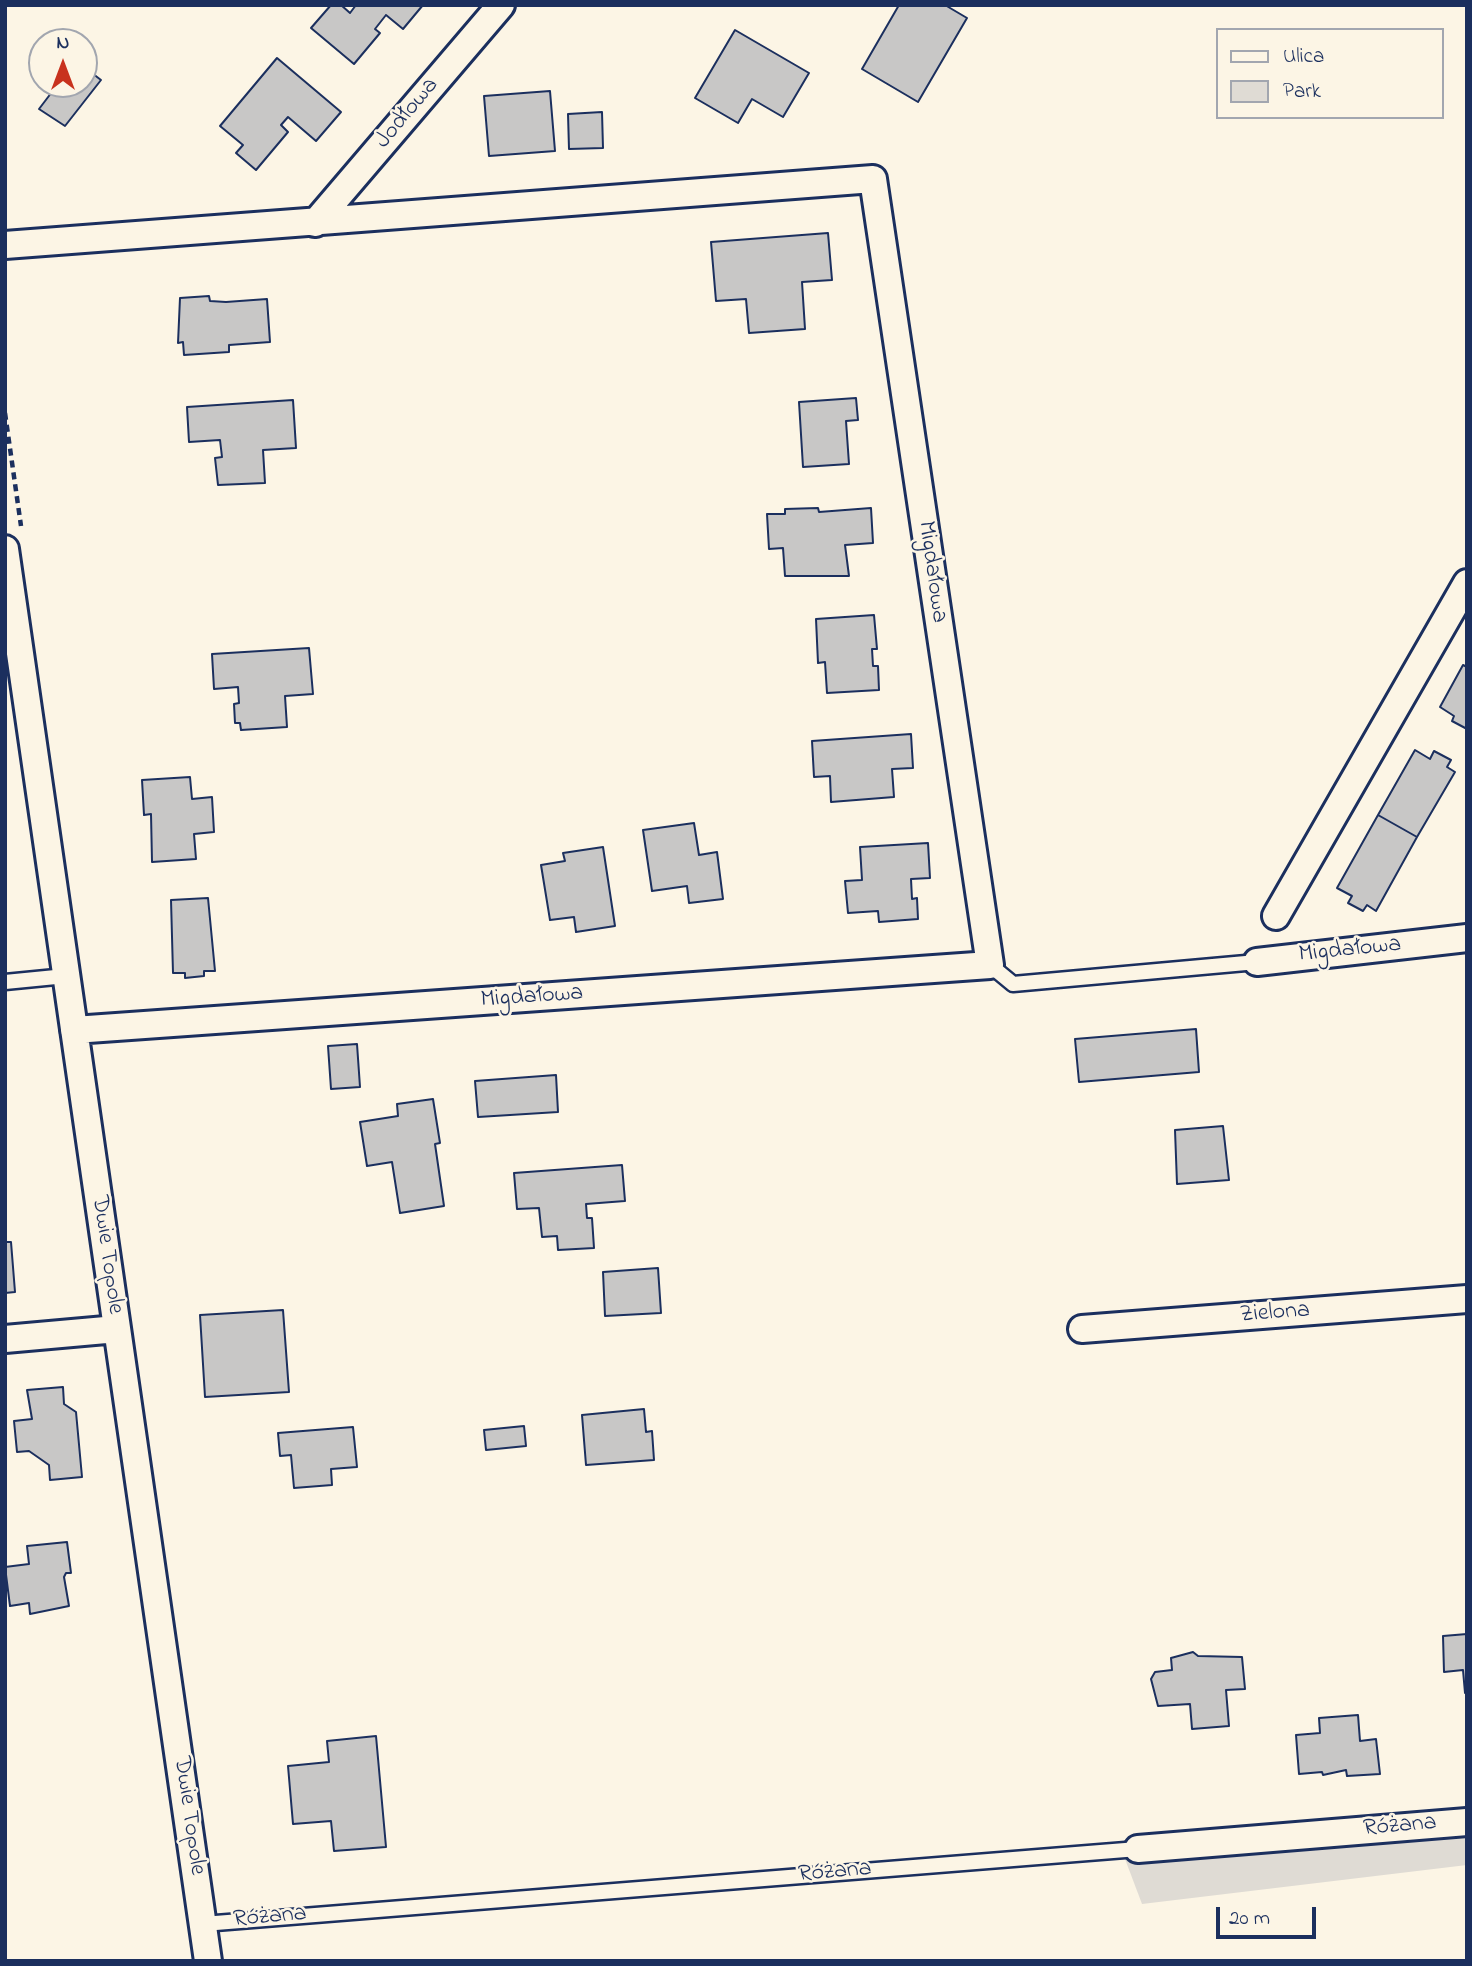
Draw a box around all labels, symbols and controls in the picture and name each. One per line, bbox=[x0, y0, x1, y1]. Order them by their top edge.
north arrow bbox=[28, 28, 98, 98]
legend bbox=[1216, 28, 1444, 119]
text: N bbox=[57, 30, 69, 57]
text: Ulica bbox=[1283, 42, 1324, 72]
street label: Jodłowa bbox=[370, 72, 446, 156]
text: Park bbox=[1283, 77, 1321, 107]
street label: Migdałowa bbox=[910, 519, 952, 625]
street label: Migdałowa bbox=[1297, 931, 1403, 971]
street label: Migdałowa bbox=[480, 980, 584, 1016]
street label: Dwie Topole bbox=[83, 1194, 129, 1316]
street label: Zielona bbox=[1239, 1297, 1311, 1331]
street label: Dwie Topole bbox=[165, 1755, 211, 1877]
street label: Różana bbox=[1362, 1809, 1438, 1845]
street label: Różana bbox=[797, 1855, 873, 1891]
scale bar bbox=[1220, 1892, 1320, 1936]
street label: Różana bbox=[232, 1900, 308, 1936]
text: 20 m bbox=[1229, 1904, 1270, 1934]

